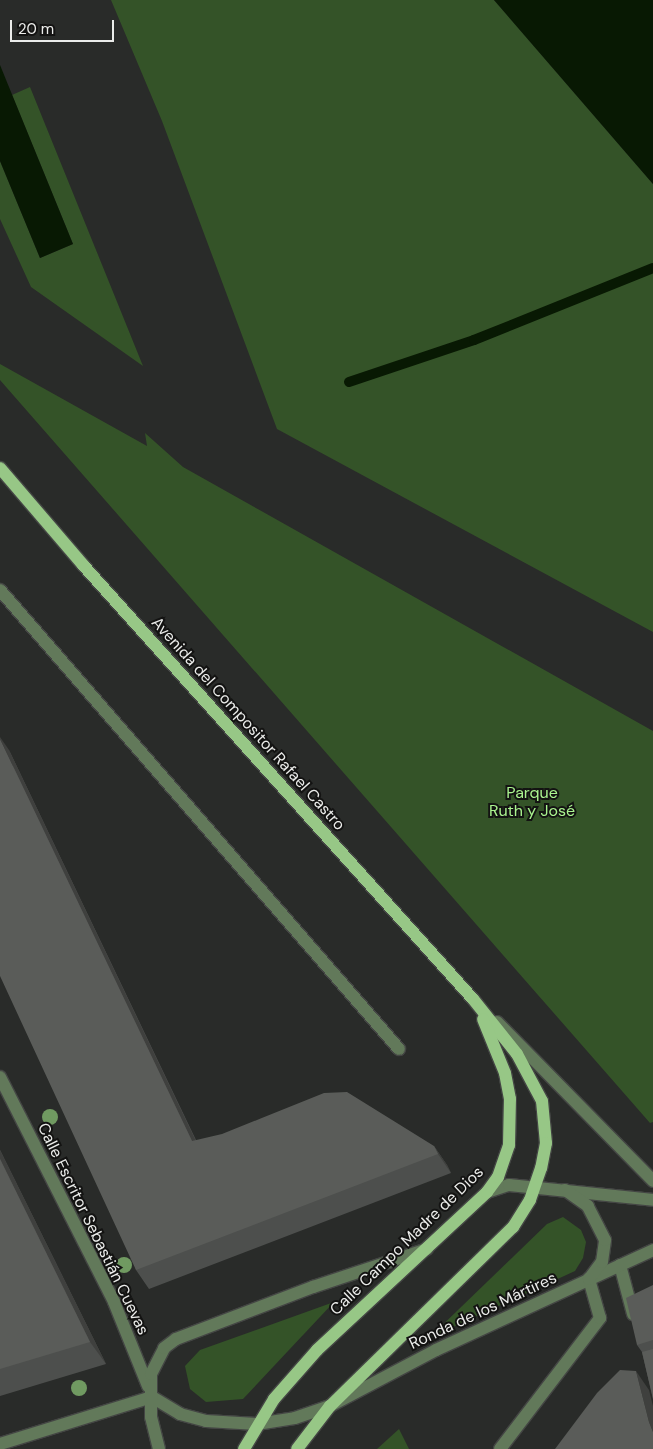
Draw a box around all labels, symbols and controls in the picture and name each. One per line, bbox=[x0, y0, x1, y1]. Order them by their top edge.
scale bar bbox=[12, 10, 116, 42]
text: 20 m bbox=[18, 19, 54, 39]
street label: Avenida del Compositor Rafael Castro bbox=[147, 613, 349, 835]
park label: Parque Ruth y José bbox=[489, 783, 575, 821]
street label: Calle Escritor Sebastián Cuevas bbox=[33, 1120, 153, 1338]
street label: Calle Campo Madre de Dios bbox=[326, 1163, 488, 1319]
street label: Ronda de los Mártires bbox=[406, 1268, 560, 1354]

